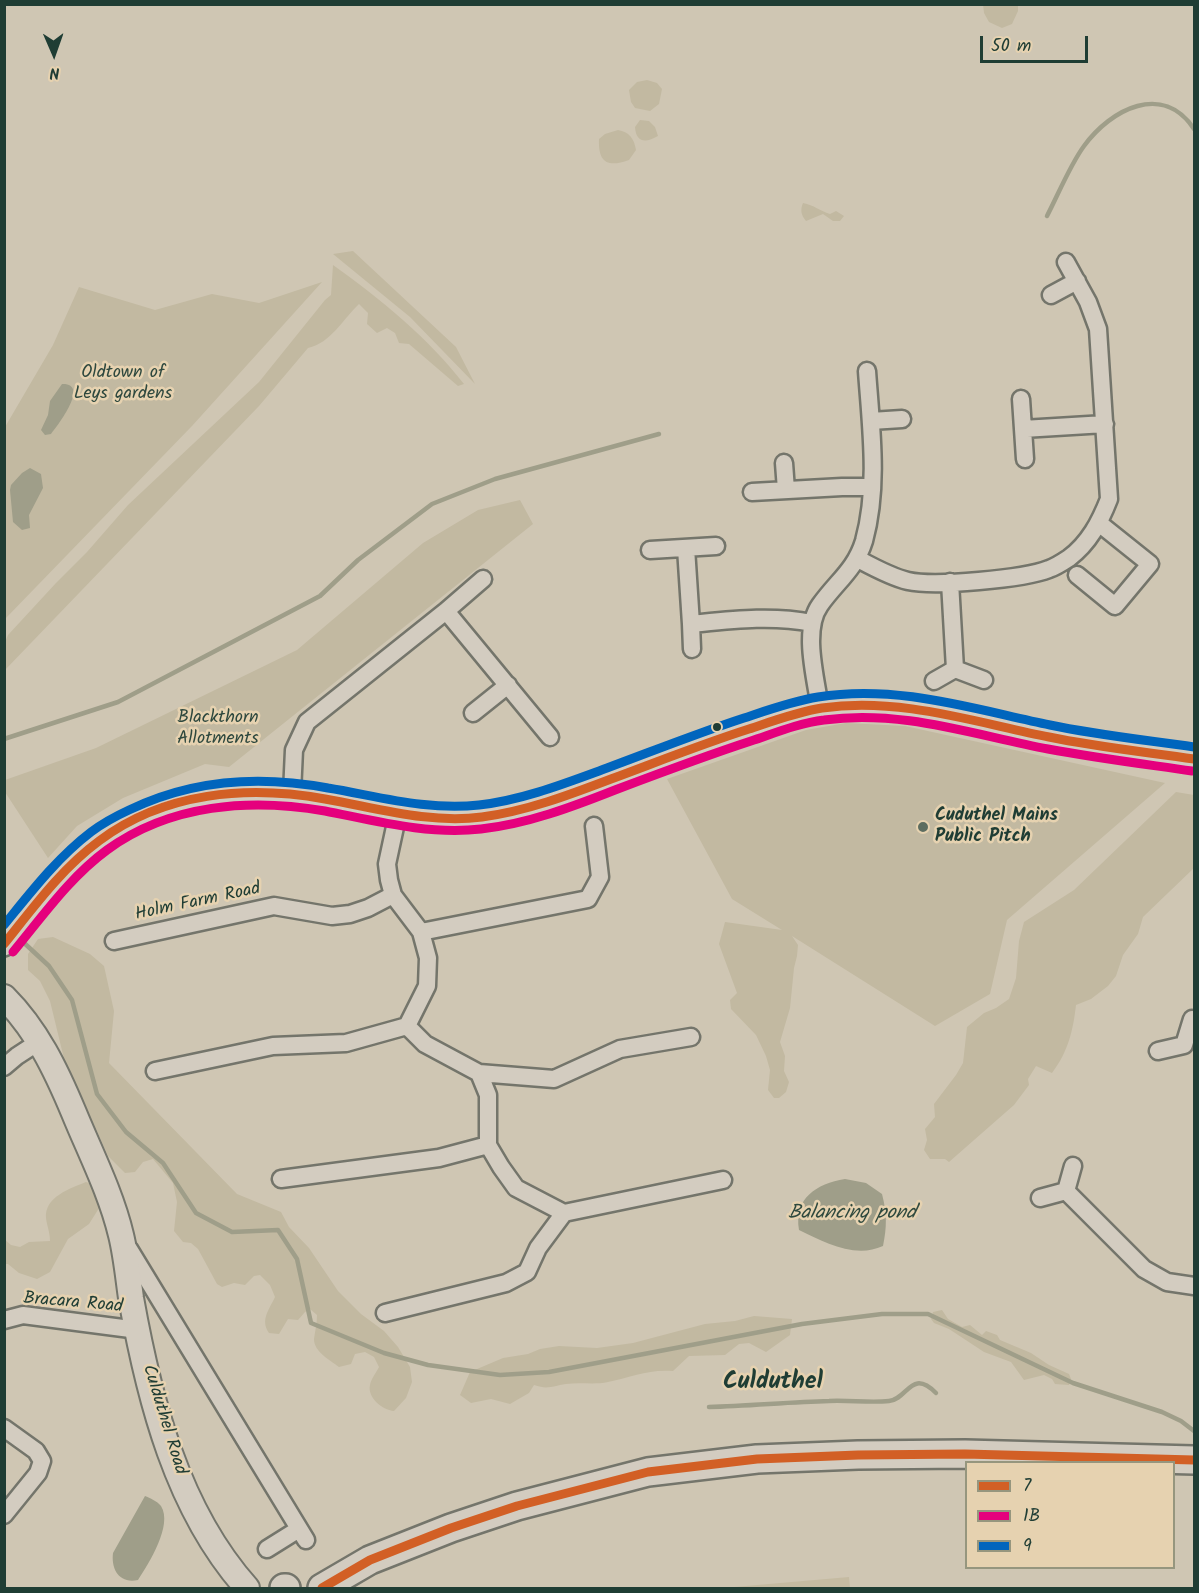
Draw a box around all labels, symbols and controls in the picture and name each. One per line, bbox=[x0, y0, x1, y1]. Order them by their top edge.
north arrow bbox=[24, 24, 84, 84]
scale bar bbox=[983, 24, 1091, 62]
text: 50 m bbox=[991, 32, 1031, 61]
text: N bbox=[49, 60, 60, 85]
park label: Oldtown of Leys gardens bbox=[74, 363, 172, 406]
park label: Blackthorn Allotments bbox=[177, 708, 259, 750]
unlabelled marker bbox=[711, 721, 723, 733]
place label: Cuduthel Mains Public Pitch bbox=[935, 806, 1058, 848]
marker: Cuduthel Mains Public Pitch bbox=[916, 820, 930, 834]
street label: Holm Farm Road bbox=[133, 879, 263, 927]
water label: Balancing pond bbox=[788, 1203, 916, 1227]
street label: Bracara Road bbox=[22, 1289, 124, 1319]
street label: Culduthel Road bbox=[136, 1362, 190, 1478]
district label: Culduthel bbox=[723, 1370, 823, 1398]
legend bbox=[965, 1461, 1175, 1569]
text: 7 bbox=[1023, 1472, 1031, 1501]
text: 1B bbox=[1023, 1502, 1040, 1531]
text: 9 bbox=[1023, 1532, 1032, 1561]

